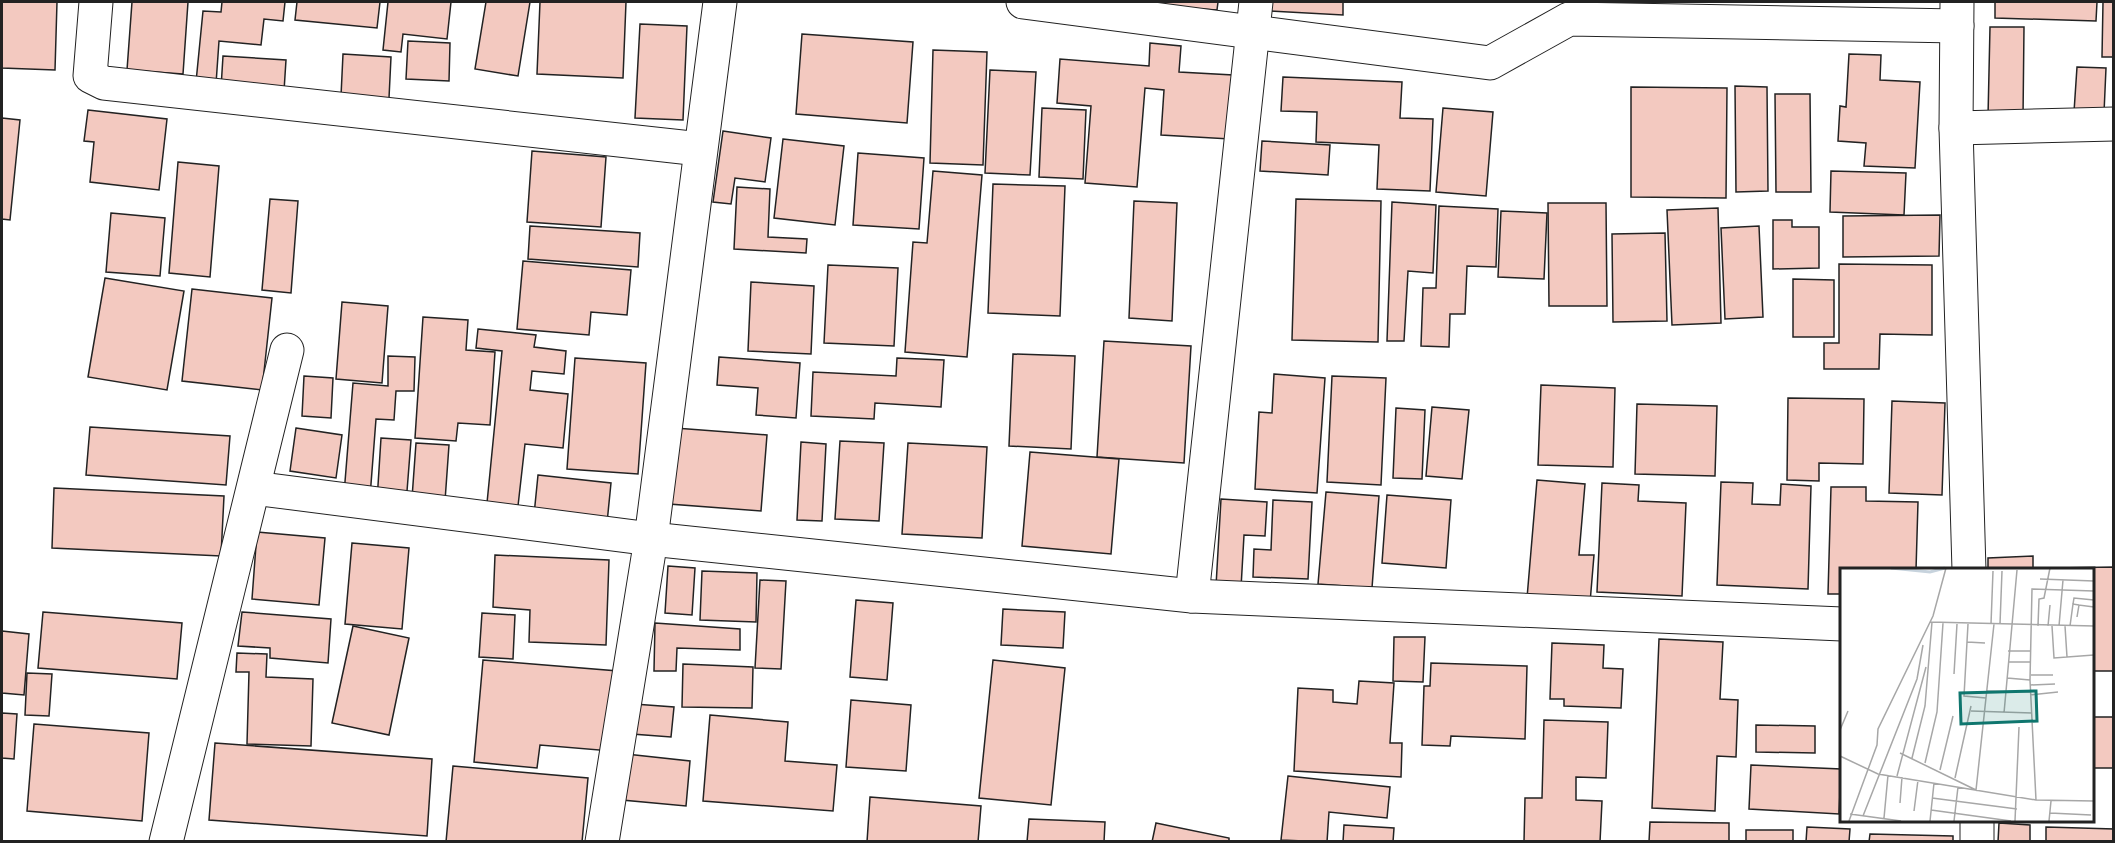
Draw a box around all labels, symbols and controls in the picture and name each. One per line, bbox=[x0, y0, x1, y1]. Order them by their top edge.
inset map bbox=[1840, 568, 2094, 822]

